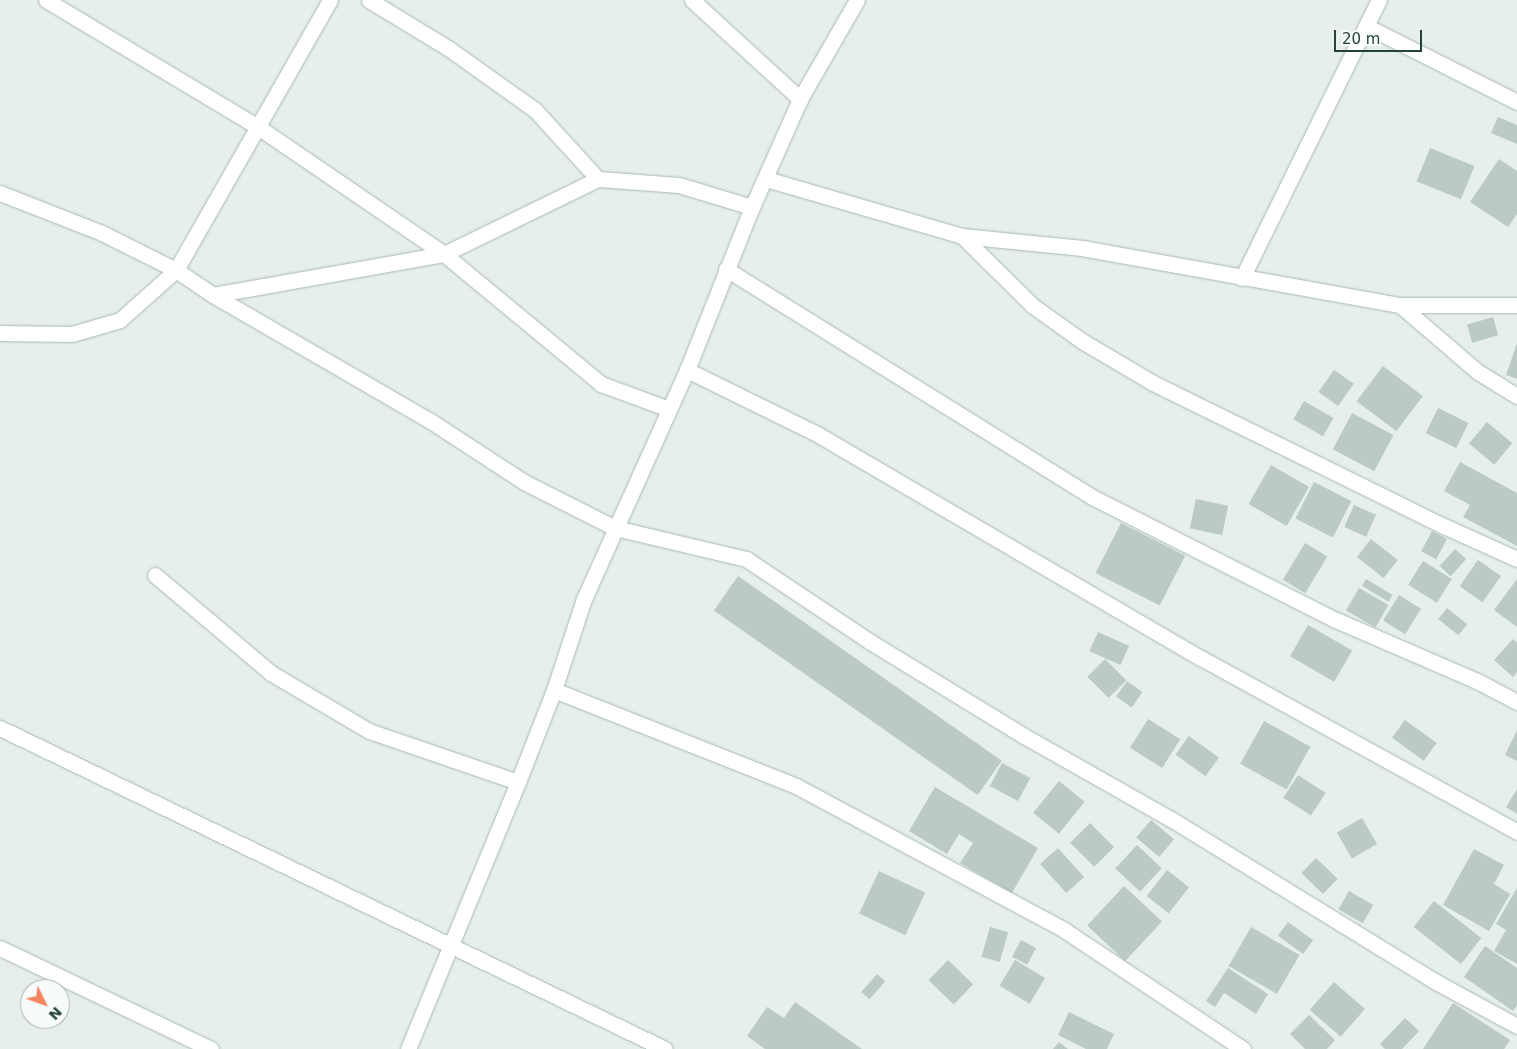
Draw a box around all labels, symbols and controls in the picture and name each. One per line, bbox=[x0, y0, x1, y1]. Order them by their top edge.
scale bar bbox=[1337, 20, 1424, 52]
text: 20 m bbox=[1342, 30, 1380, 48]
north arrow bbox=[20, 979, 70, 1029]
text: N bbox=[46, 1004, 65, 1023]

